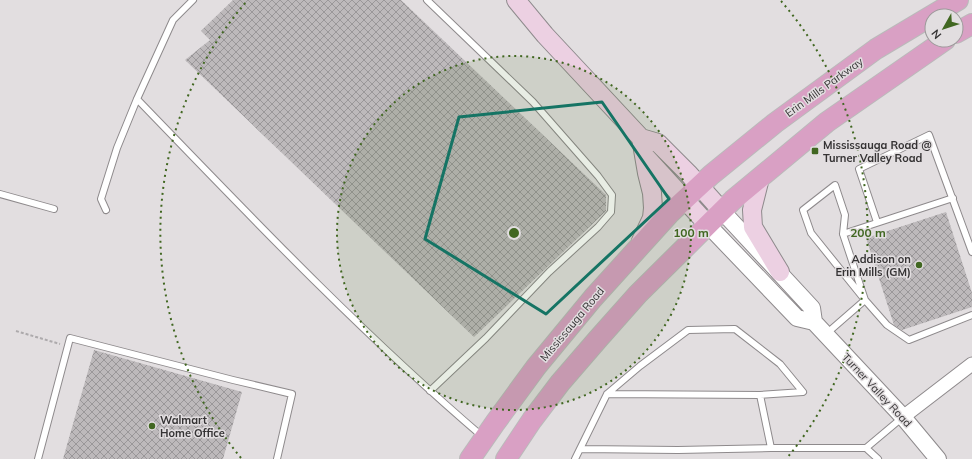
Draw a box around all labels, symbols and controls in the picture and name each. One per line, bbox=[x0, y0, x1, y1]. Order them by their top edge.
north arrow bbox=[924, 8, 964, 48]
text: N bbox=[928, 27, 944, 42]
street label: Erin Mills Parkway bbox=[782, 54, 866, 120]
place label: Mississauga Road @ Turner Valley Road bbox=[823, 138, 932, 165]
marker: Mississauga Road @ Turner Valley Road bbox=[810, 146, 820, 156]
text: 100 m bbox=[673, 225, 709, 240]
text: 200 m bbox=[850, 225, 886, 240]
centre of rings bbox=[507, 226, 521, 240]
place label: Addison on Erin Mills (GM) bbox=[835, 252, 911, 279]
marker: Addison on Erin Mills (GM) bbox=[914, 260, 924, 270]
street label: Mississauga Road bbox=[537, 284, 607, 364]
street label: Turner Valley Road bbox=[839, 350, 915, 430]
place label: Walmart Home Office bbox=[160, 413, 225, 440]
marker: Walmart Home Office bbox=[147, 421, 157, 431]

